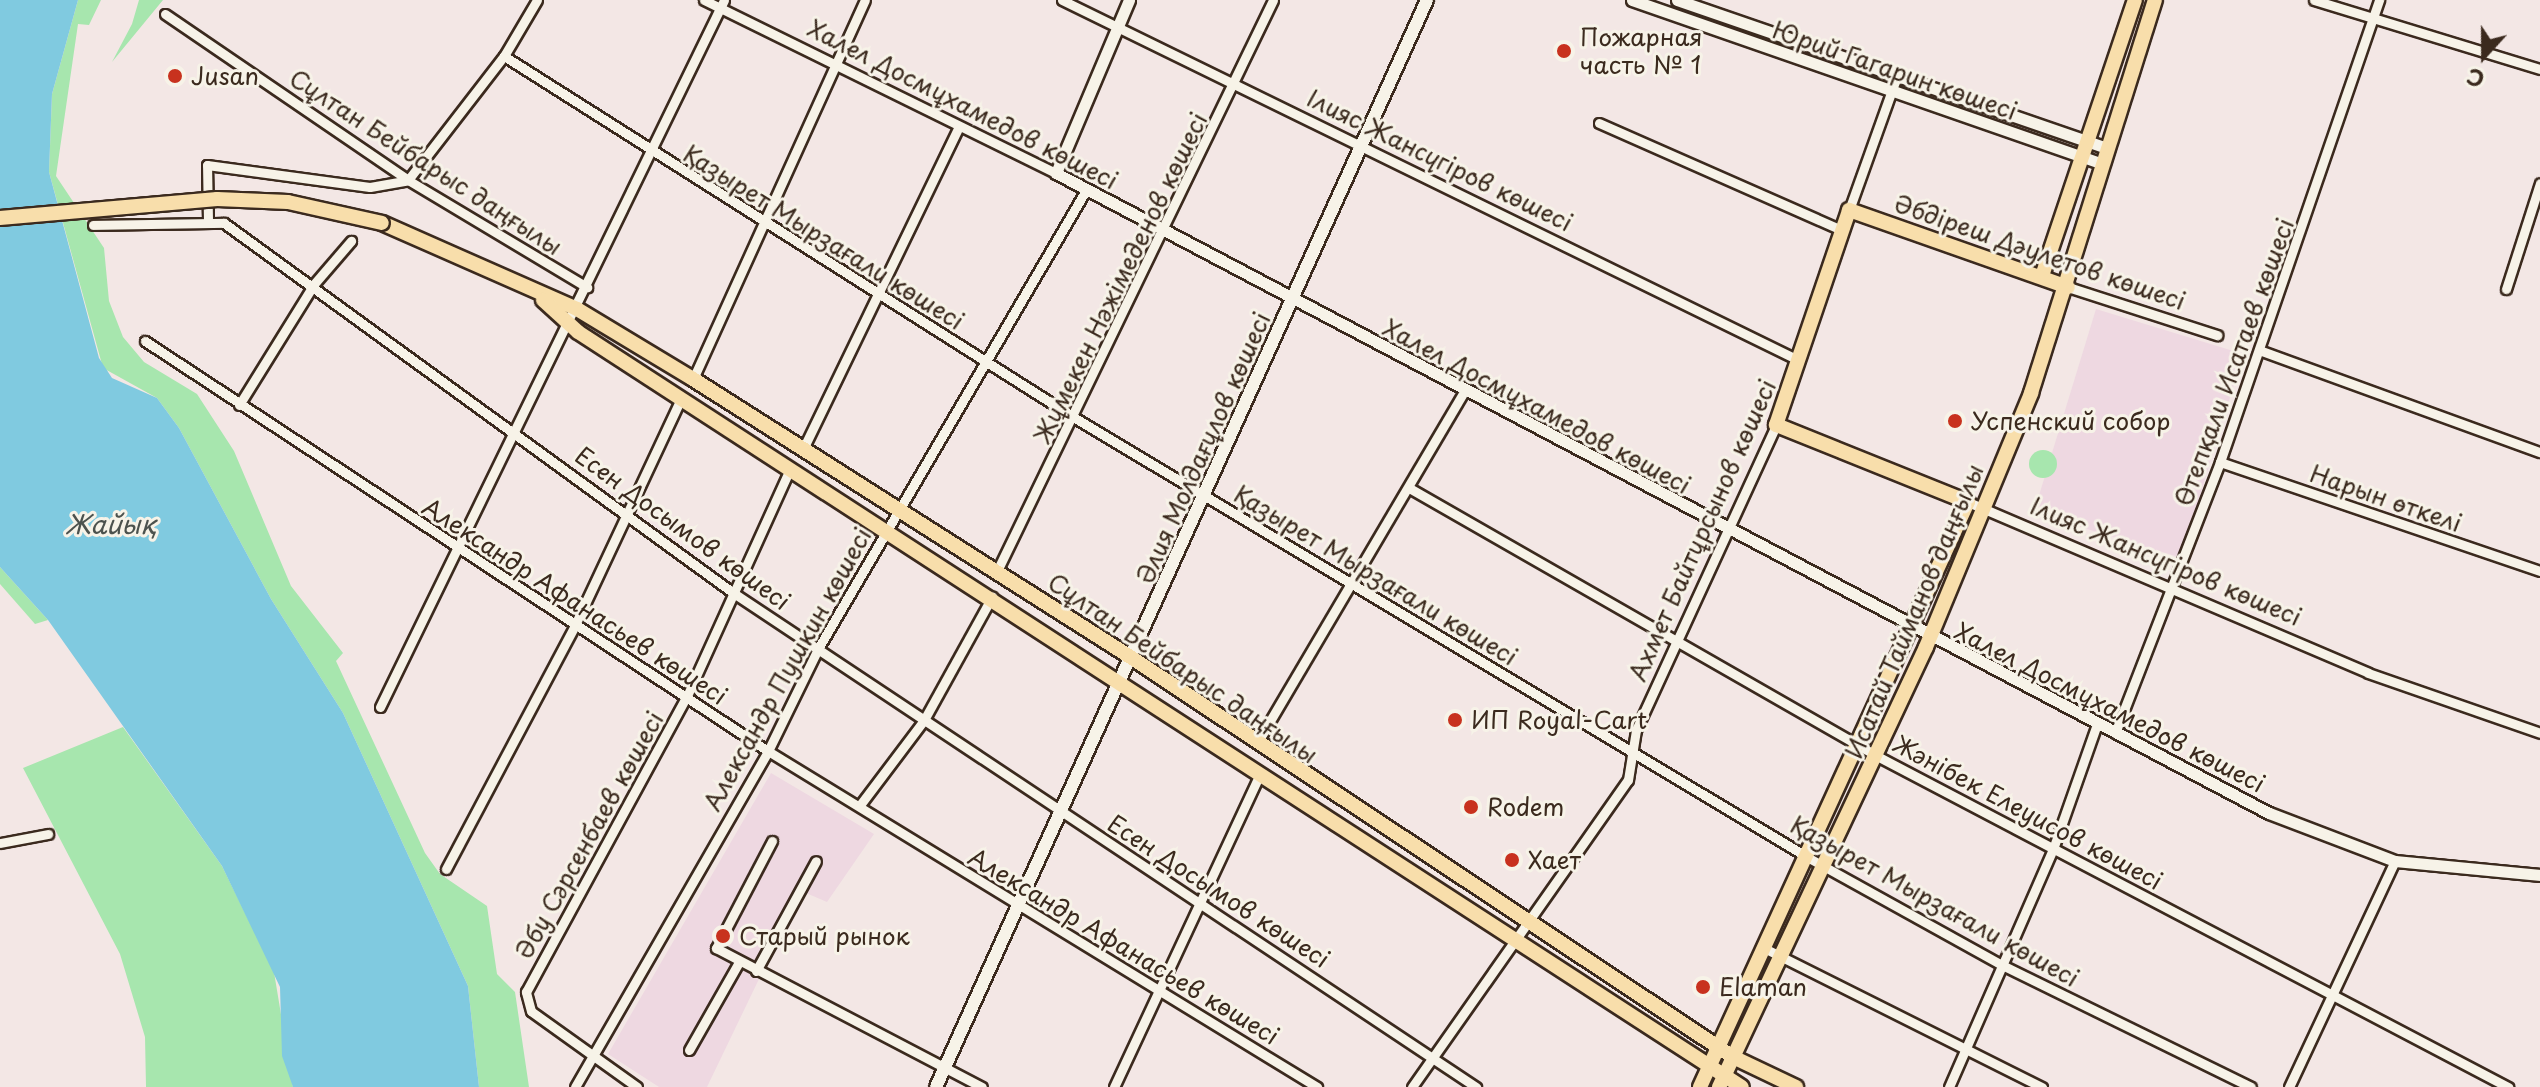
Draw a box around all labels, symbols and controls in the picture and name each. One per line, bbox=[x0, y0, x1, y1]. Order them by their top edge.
street label: Халел Досмұхамедов көшесі bbox=[803, 13, 1123, 195]
street label: Юрий Гагарин көшесі bbox=[1768, 14, 2022, 126]
north arrow bbox=[2444, 16, 2524, 96]
place label: Пожарная часть № 1 bbox=[1580, 23, 1703, 79]
marker: Пожарная часть № 1 bbox=[1555, 42, 1573, 60]
text: С bbox=[2462, 61, 2489, 97]
place label: Jusan bbox=[191, 62, 259, 90]
street label: Сұлтан Бейбарыс даңғылы bbox=[285, 63, 567, 261]
marker: Jusan bbox=[166, 67, 184, 85]
street label: Ілияс Жансүгіров көшесі bbox=[1301, 83, 1579, 237]
street label: Жұмекен Нәжімеденов көшесі bbox=[1027, 107, 1213, 449]
street label: Қазырет Мырзағали көшесі bbox=[678, 138, 970, 336]
street label: Әбдіреш Дәулетов көшесі bbox=[1891, 189, 2189, 315]
street label: Өтепқали Исатаев көшесі bbox=[2168, 214, 2300, 510]
street label: Әлия Молдағұлов көшесі bbox=[1130, 308, 1276, 588]
street label: Халел Досмұхамедов көшесі bbox=[1378, 312, 1696, 500]
street label: Ахмет Байтұрсынов көшесі bbox=[1622, 374, 1782, 686]
place label: Успенский собор bbox=[1971, 407, 2171, 435]
marker: Успенский собор bbox=[1946, 412, 1964, 430]
street label: Есен Досымов көшесі bbox=[569, 440, 797, 616]
street label: Исатай Тайманов даңғылы bbox=[1839, 459, 1989, 763]
street label: Нарын өткелі bbox=[2306, 459, 2466, 537]
street label: Қазырет Мырзағали көшесі bbox=[1228, 478, 1524, 672]
street label: Ілияс Жансүгіров көшесі bbox=[2025, 490, 2307, 632]
street label: Александр Афанасьев көшесі bbox=[418, 492, 732, 710]
water label: Жайық bbox=[65, 508, 155, 540]
street label: Александр Пушкин көшесі bbox=[697, 522, 877, 816]
street label: Сұлтан Бейбарыс даңғылы bbox=[1043, 567, 1323, 769]
street label: Халел Досмұхамедов көшесі bbox=[1950, 616, 2270, 798]
street label: Әбу Сәрсенбаев көшесі bbox=[509, 706, 669, 964]
place label: ИП Royal-Cart bbox=[1471, 706, 1647, 734]
marker: ИП Royal-Cart bbox=[1446, 711, 1464, 729]
street label: Жәнібек Елеуисов көшесі bbox=[1889, 729, 2167, 895]
place label: Rodem bbox=[1487, 793, 1564, 821]
marker: Rodem bbox=[1462, 798, 1480, 816]
street label: Есен Досымов көшесі bbox=[1102, 808, 1336, 974]
street label: Қазырет Мырзағали көшесі bbox=[1785, 809, 2085, 993]
street label: Александр Афанасьев көшесі bbox=[964, 842, 1284, 1050]
place label: Хает bbox=[1528, 846, 1581, 874]
marker: Хает bbox=[1503, 851, 1521, 869]
place label: Старый рынок bbox=[739, 922, 911, 950]
marker: Старый рынок bbox=[714, 927, 732, 945]
place label: Elaman bbox=[1719, 973, 1807, 1001]
marker: Elaman bbox=[1694, 978, 1712, 996]

